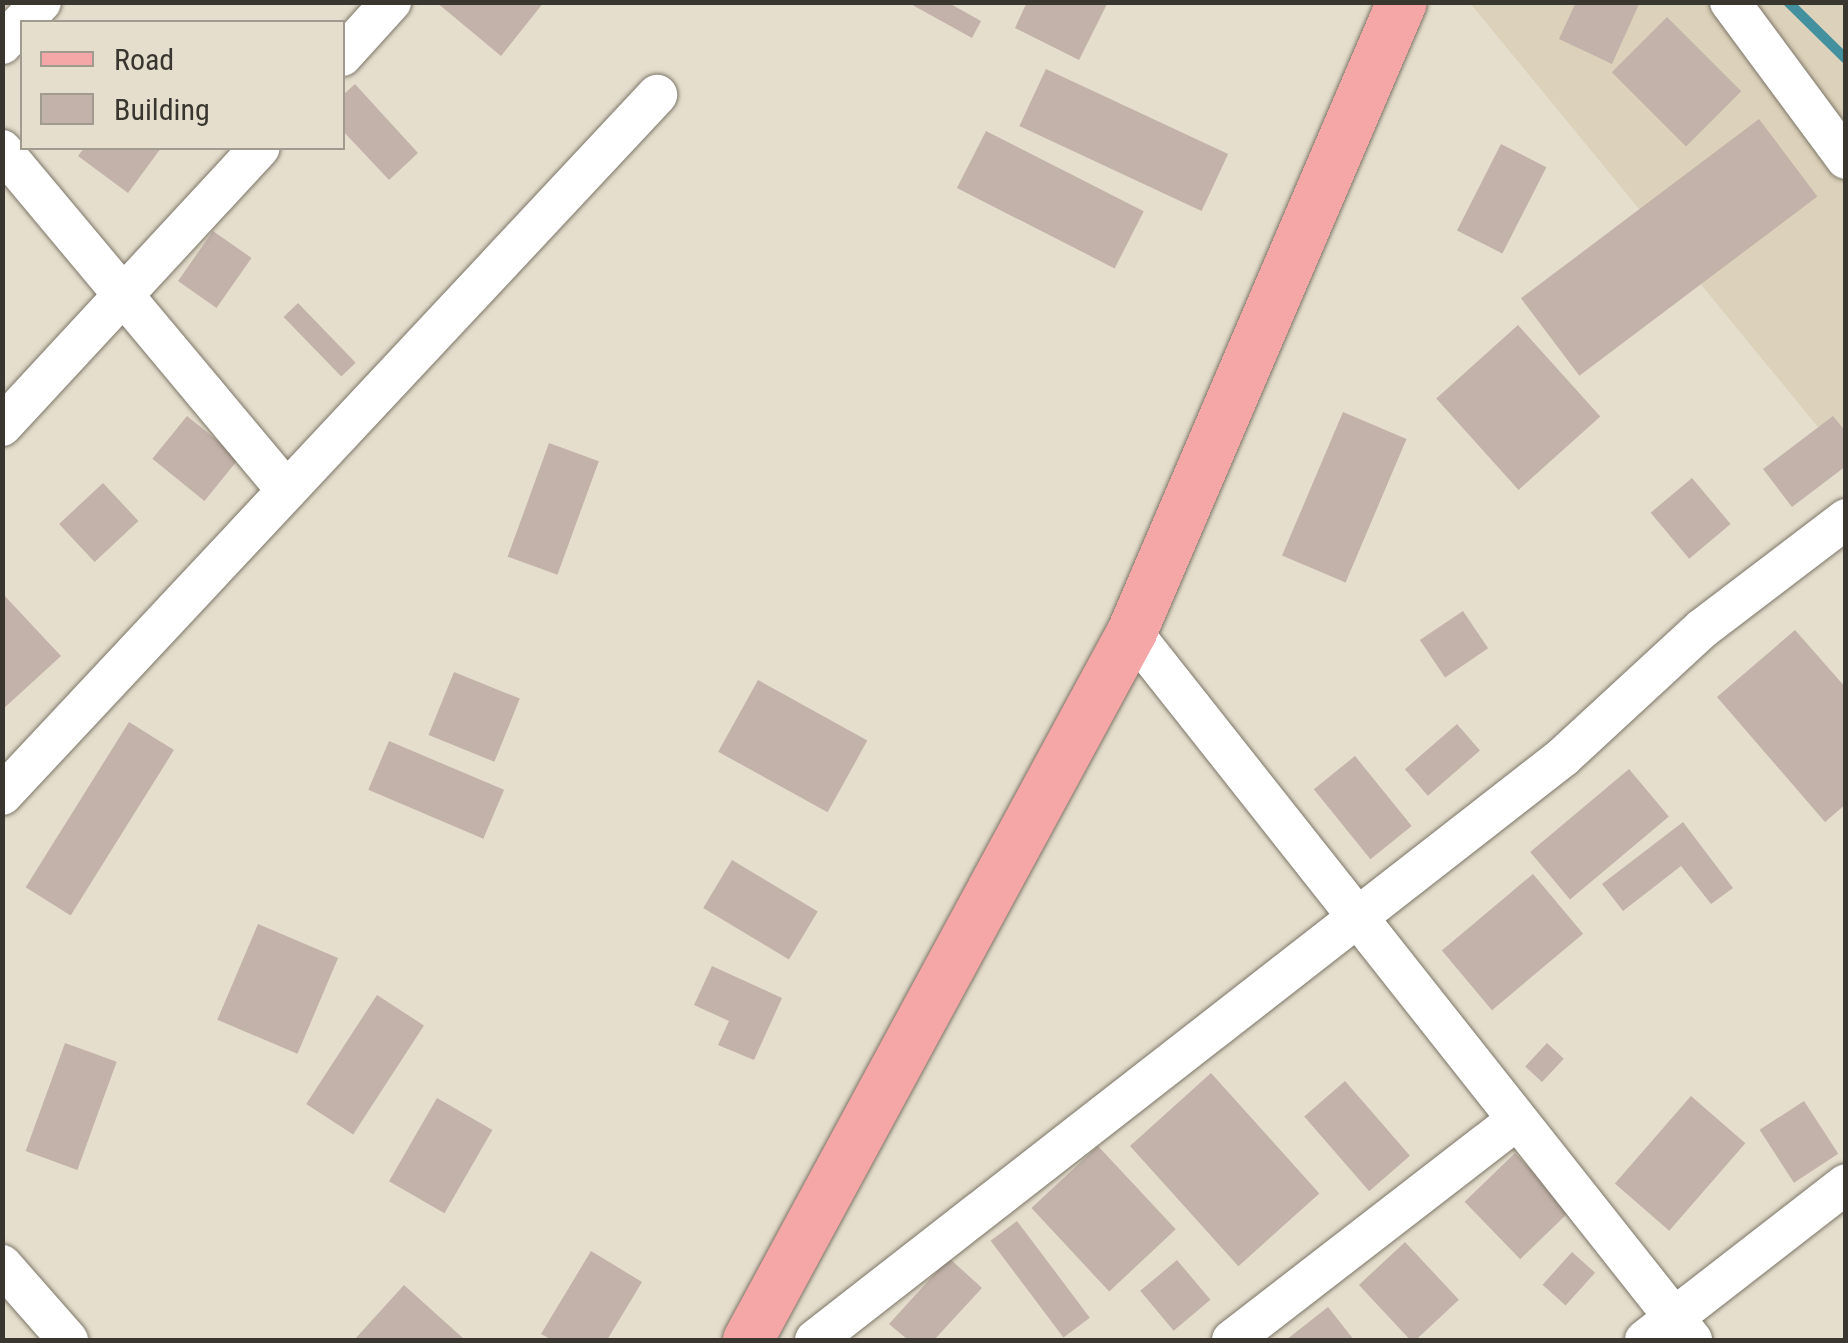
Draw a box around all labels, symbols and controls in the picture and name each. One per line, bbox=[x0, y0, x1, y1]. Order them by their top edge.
legend bbox=[20, 20, 345, 150]
text: Road bbox=[114, 42, 174, 77]
text: Building bbox=[114, 92, 210, 127]

